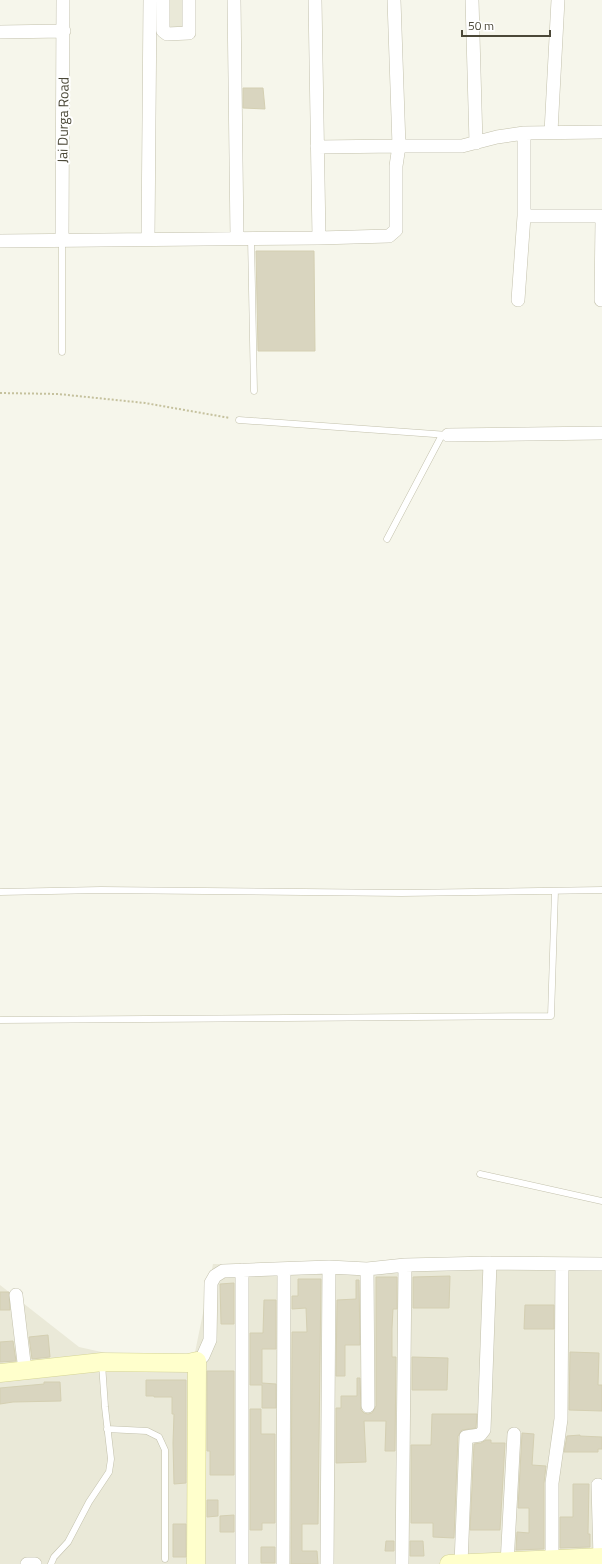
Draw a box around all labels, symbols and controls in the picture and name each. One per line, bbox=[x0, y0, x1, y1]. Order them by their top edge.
scale bar bbox=[462, 12, 550, 38]
text: 50 m bbox=[468, 16, 494, 35]
street label: Jai Durga Road bbox=[51, 77, 74, 163]

